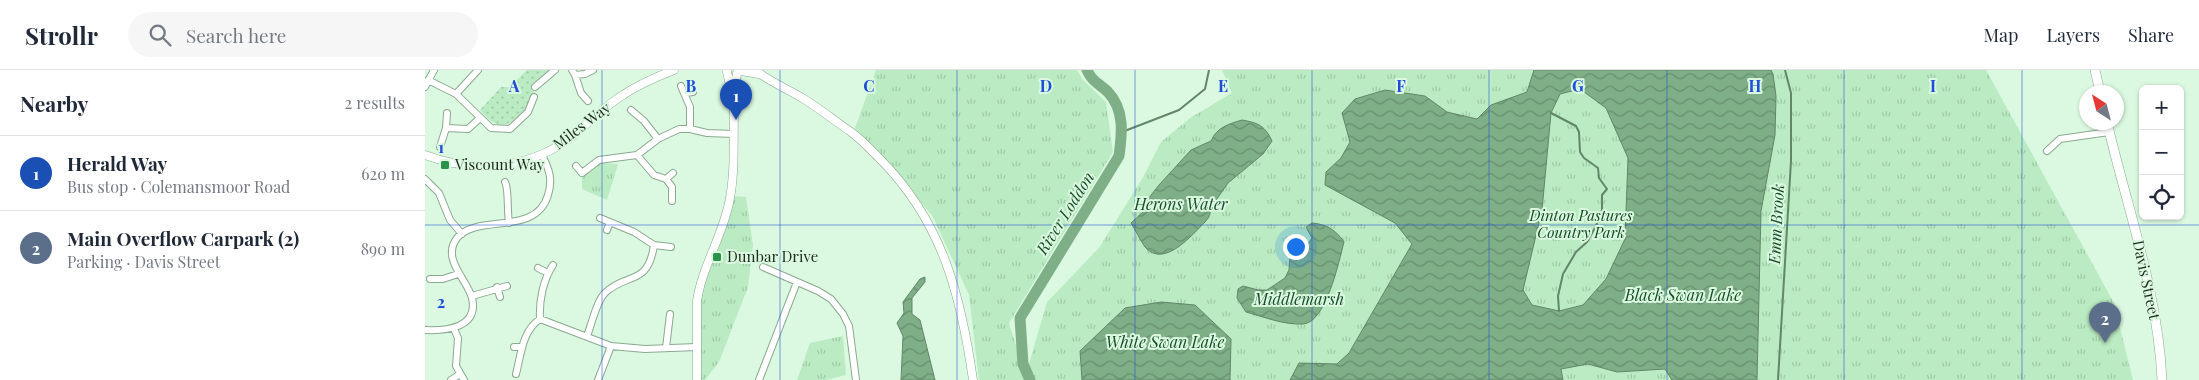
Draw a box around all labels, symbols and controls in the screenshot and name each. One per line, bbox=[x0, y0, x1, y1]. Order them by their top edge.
search box bbox=[128, 12, 478, 57]
text: Strollr bbox=[25, 19, 98, 51]
icon: search bbox=[146, 21, 174, 49]
text: Search here bbox=[186, 22, 286, 48]
text: Map bbox=[1983, 23, 2018, 47]
text: Layers bbox=[2046, 23, 2100, 47]
text: Share bbox=[2128, 23, 2174, 47]
text: A bbox=[508, 75, 520, 96]
text: B bbox=[686, 75, 697, 96]
text: C bbox=[863, 75, 875, 96]
text: D bbox=[1040, 75, 1052, 96]
text: E bbox=[1218, 75, 1228, 96]
text: F bbox=[1396, 75, 1406, 96]
text: G bbox=[1572, 75, 1584, 96]
text: H bbox=[1749, 75, 1762, 96]
text: I bbox=[1930, 75, 1936, 96]
pin: 1 bbox=[720, 79, 752, 120]
north arrow bbox=[2079, 85, 2124, 130]
map controls bbox=[2139, 85, 2184, 220]
button: + bbox=[2139, 85, 2184, 130]
text: Nearby bbox=[20, 89, 89, 117]
text: 2 results bbox=[345, 92, 405, 113]
street label: Miles Way bbox=[549, 97, 614, 153]
button: − bbox=[2139, 130, 2184, 175]
text: 1 bbox=[438, 136, 444, 157]
text: Herald Way bbox=[67, 150, 167, 176]
place label: Viscount Way bbox=[454, 154, 545, 174]
marker: Viscount Way bbox=[439, 159, 451, 171]
text: 1 bbox=[33, 163, 39, 184]
text: 620 m bbox=[361, 163, 405, 184]
water label: River Loddon bbox=[1030, 168, 1098, 259]
button: locate bbox=[2139, 175, 2184, 220]
text: Bus stop · Colemansmoor Road bbox=[67, 176, 290, 197]
water label: Emm Brook bbox=[1763, 183, 1788, 266]
water label: Herons Water bbox=[1133, 193, 1229, 214]
park label: Dinton Pastures Country Park bbox=[1529, 205, 1633, 242]
text: Main Overflow Carpark (2) bbox=[67, 225, 299, 251]
your location bbox=[1283, 234, 1309, 260]
text: 2 bbox=[32, 238, 40, 259]
text: 890 m bbox=[361, 238, 405, 259]
street label: Davis Street bbox=[2129, 238, 2165, 322]
place label: Dunbar Drive bbox=[727, 246, 818, 266]
text: Parking · Davis Street bbox=[67, 251, 221, 272]
marker: Dunbar Drive bbox=[711, 251, 723, 263]
water label: Black Swan Lake bbox=[1624, 284, 1741, 305]
water label: Middlemarsh bbox=[1253, 288, 1344, 309]
text: 2 bbox=[437, 291, 445, 312]
pin: 2 bbox=[2089, 302, 2121, 343]
water label: White Swan Lake bbox=[1106, 331, 1224, 352]

